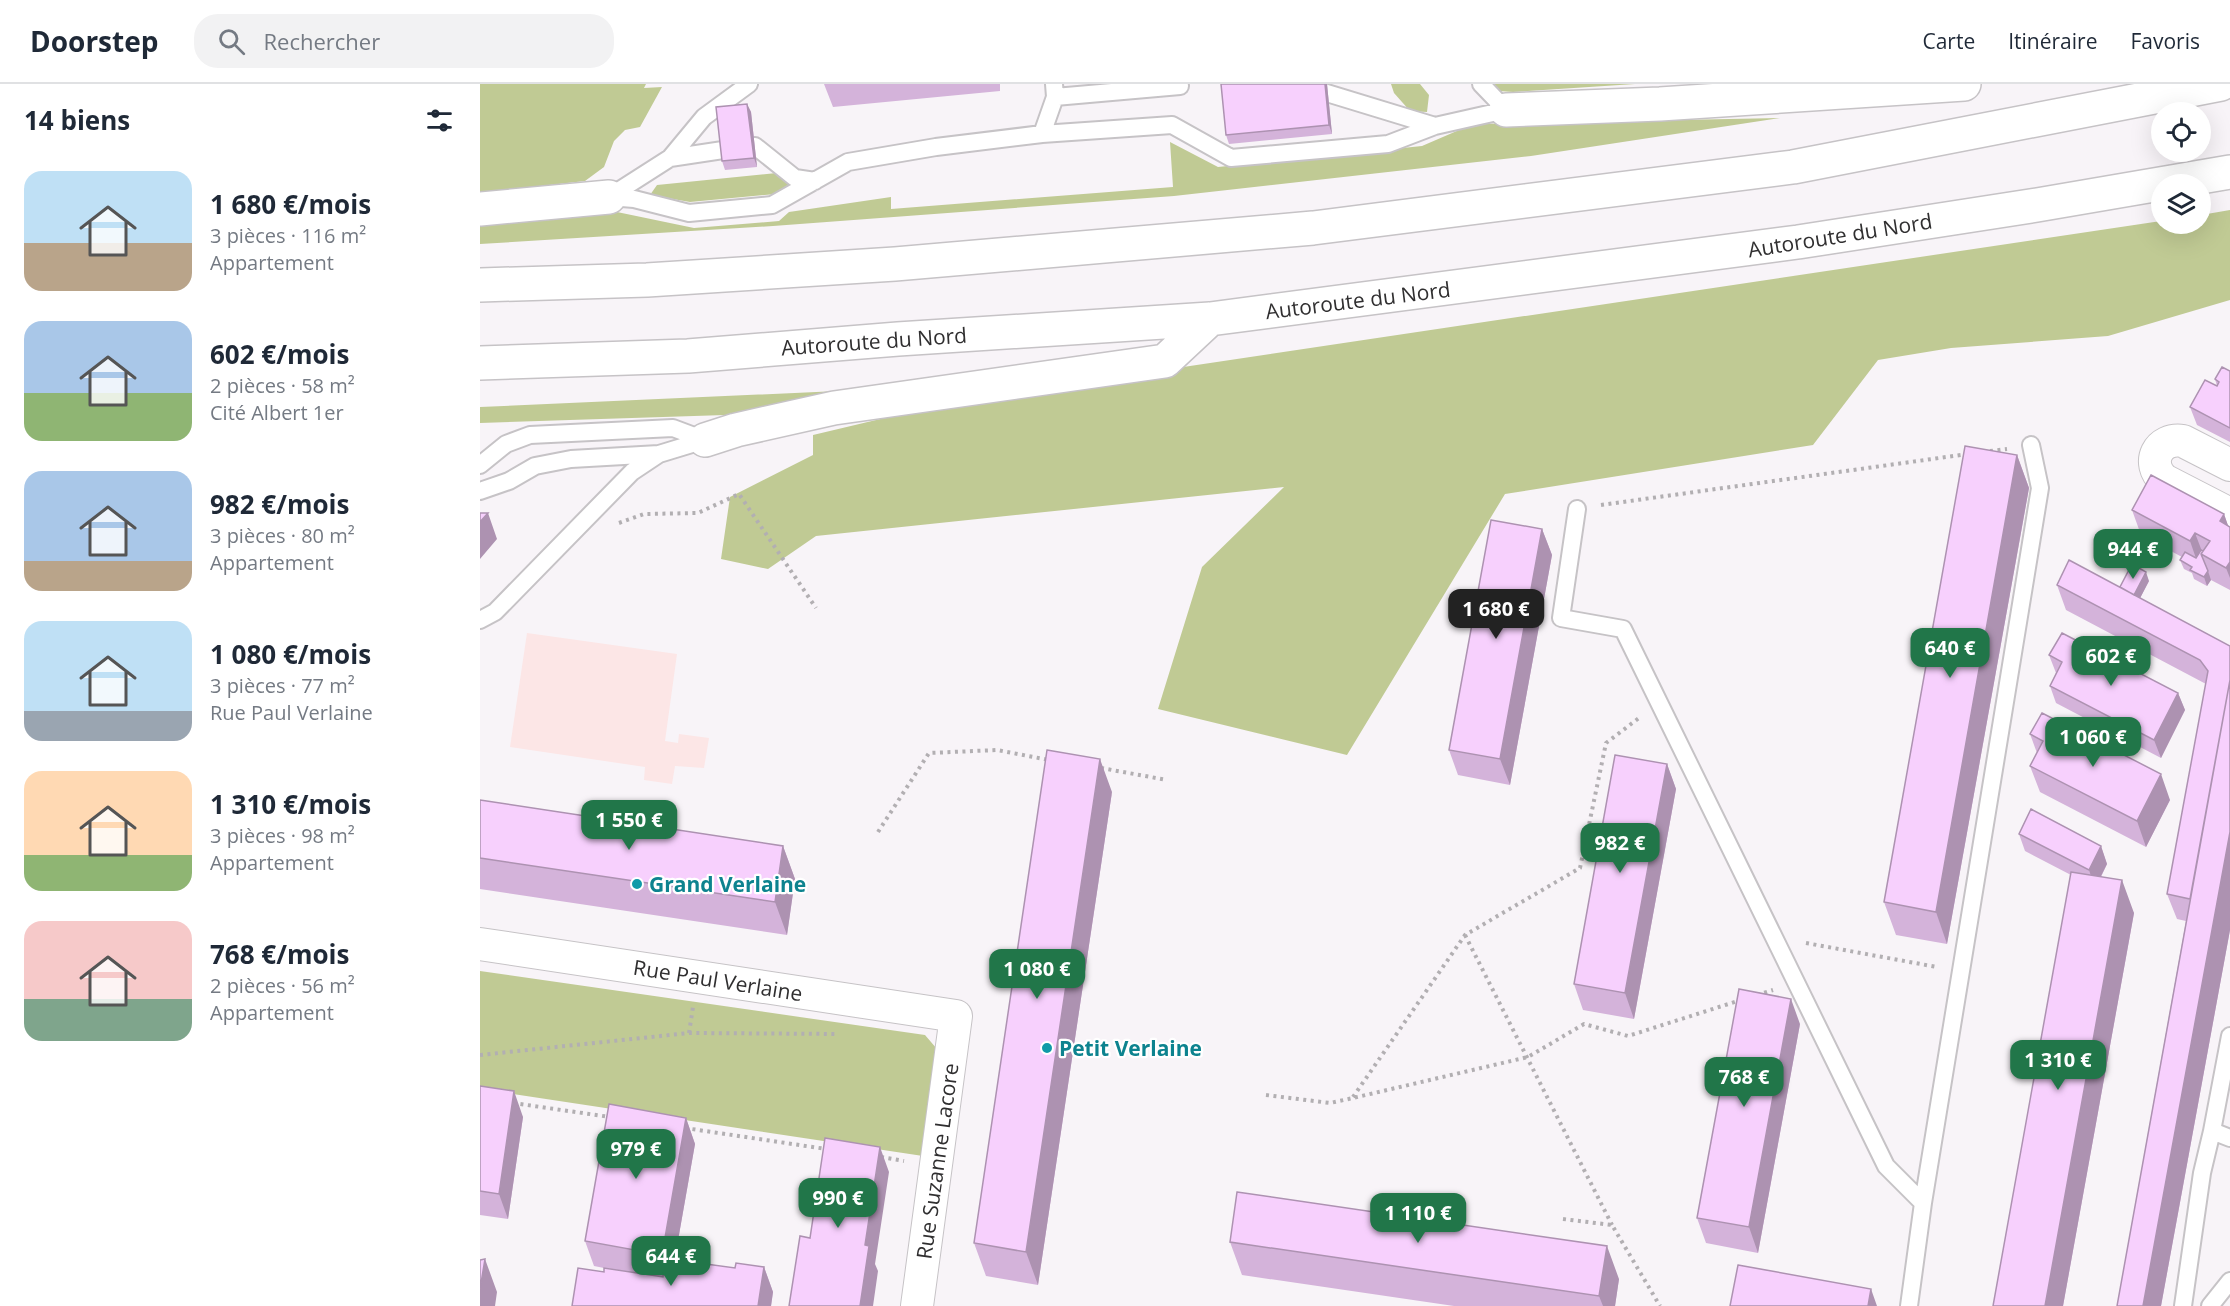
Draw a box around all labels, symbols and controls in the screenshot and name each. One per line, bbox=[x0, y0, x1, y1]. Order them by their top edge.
search box bbox=[194, 14, 614, 68]
text: Doorstep bbox=[30, 22, 158, 60]
icon: search bbox=[215, 25, 248, 58]
text: Rechercher bbox=[263, 26, 380, 56]
text: Carte bbox=[1922, 27, 1975, 55]
text: Itinéraire bbox=[2008, 27, 2097, 55]
text: Favoris bbox=[2130, 27, 2200, 55]
text: 14 biens bbox=[24, 102, 130, 138]
map controls bbox=[2151, 102, 2211, 234]
button: locate bbox=[2151, 102, 2211, 162]
icon: filters bbox=[423, 104, 456, 137]
button: layers bbox=[2151, 174, 2211, 234]
text: 1 680 €/mois bbox=[210, 186, 371, 222]
icon: home bbox=[72, 195, 144, 267]
street label: Autoroute du Nord bbox=[1746, 207, 1934, 263]
text: 3 pièces · 116 m² bbox=[210, 222, 366, 249]
text: Appartement bbox=[210, 249, 334, 276]
street label: Autoroute du Nord bbox=[1264, 275, 1452, 325]
street label: Autoroute du Nord bbox=[780, 321, 968, 361]
text: 602 €/mois bbox=[210, 336, 349, 372]
icon: home bbox=[72, 345, 144, 417]
text: 2 pièces · 58 m² bbox=[210, 372, 355, 399]
text: Cité Albert 1er bbox=[210, 399, 344, 426]
text: 982 €/mois bbox=[210, 486, 349, 522]
icon: home bbox=[72, 495, 144, 567]
text: 3 pièces · 80 m² bbox=[210, 522, 355, 549]
pin: 944 € bbox=[2091, 529, 2175, 580]
text: 944 € bbox=[2108, 535, 2158, 562]
text: Appartement bbox=[210, 549, 334, 576]
pin: 1 680 € bbox=[1441, 589, 1551, 640]
text: 1 680 € bbox=[1462, 595, 1530, 622]
pin: 640 € bbox=[1908, 628, 1992, 679]
text: 640 € bbox=[1925, 634, 1975, 661]
text: 1 080 €/mois bbox=[210, 636, 371, 672]
pin: 602 € bbox=[2069, 636, 2153, 687]
text: 602 € bbox=[2086, 642, 2136, 669]
icon: home bbox=[72, 645, 144, 717]
text: 3 pièces · 77 m² bbox=[210, 672, 355, 699]
text: Rue Paul Verlaine bbox=[210, 699, 373, 726]
pin: 1 060 € bbox=[2038, 717, 2148, 768]
text: 1 060 € bbox=[2059, 723, 2127, 750]
text: 1 310 €/mois bbox=[210, 786, 371, 822]
icon: home bbox=[72, 795, 144, 867]
pin: 1 550 € bbox=[574, 800, 684, 851]
text: 1 550 € bbox=[595, 806, 663, 833]
text: 3 pièces · 98 m² bbox=[210, 822, 355, 849]
pin: 982 € bbox=[1578, 823, 1662, 874]
text: 982 € bbox=[1595, 829, 1645, 856]
text: Appartement bbox=[210, 849, 334, 876]
place label: Grand Verlaine bbox=[649, 870, 806, 898]
marker: Grand Verlaine bbox=[630, 877, 644, 891]
text: 768 €/mois bbox=[210, 936, 349, 972]
icon: home bbox=[72, 945, 144, 1017]
pin: 1 080 € bbox=[982, 949, 1092, 1000]
street label: Rue Paul Verlaine bbox=[631, 953, 805, 1007]
text: 1 080 € bbox=[1003, 955, 1071, 982]
text: 2 pièces · 56 m² bbox=[210, 972, 355, 999]
text: Appartement bbox=[210, 999, 334, 1026]
place label: Petit Verlaine bbox=[1059, 1034, 1202, 1062]
pin: 1 310 € bbox=[2003, 1040, 2113, 1091]
marker: Petit Verlaine bbox=[1040, 1041, 1054, 1055]
text: 1 310 € bbox=[2024, 1046, 2092, 1073]
pin: 768 € bbox=[1702, 1057, 1786, 1108]
street label: Rue Suzanne Lacore bbox=[909, 1061, 965, 1261]
text: 768 € bbox=[1719, 1063, 1769, 1090]
pin: 979 € bbox=[594, 1129, 678, 1180]
text: 979 € bbox=[611, 1135, 661, 1162]
pin: 990 € bbox=[796, 1178, 880, 1229]
text: 990 € bbox=[813, 1184, 863, 1211]
pin: 1 110 € bbox=[1363, 1193, 1473, 1244]
text: 1 110 € bbox=[1384, 1199, 1452, 1226]
pin: 644 € bbox=[629, 1236, 713, 1287]
text: 644 € bbox=[646, 1242, 696, 1269]

